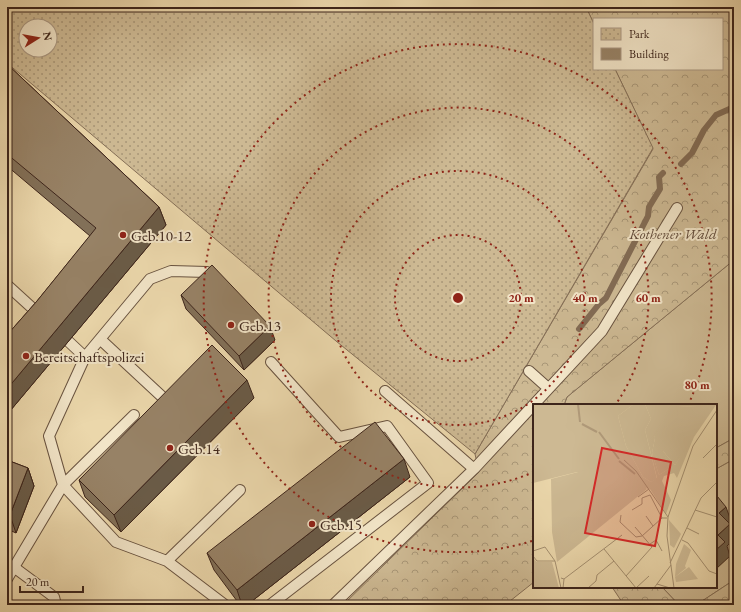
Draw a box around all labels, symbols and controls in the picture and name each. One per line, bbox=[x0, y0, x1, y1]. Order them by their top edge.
north arrow bbox=[18, 18, 58, 58]
legend bbox=[593, 18, 723, 70]
text: Park bbox=[629, 26, 650, 42]
text: N bbox=[40, 30, 56, 42]
text: Building bbox=[629, 46, 670, 62]
park label: Kothener Wald bbox=[628, 224, 717, 243]
place label: Geb.10-12 bbox=[131, 226, 192, 245]
marker: Geb.10-12 bbox=[118, 230, 128, 240]
text: 20 m bbox=[508, 290, 534, 306]
text: 40 m bbox=[572, 290, 598, 306]
text: 60 m bbox=[635, 290, 661, 306]
centre of rings bbox=[451, 291, 465, 305]
place label: Geb.13 bbox=[239, 316, 281, 335]
marker: Geb.13 bbox=[226, 320, 236, 330]
place label: Bereitschaftspolizei bbox=[34, 347, 145, 366]
marker: Bereitschaftspolizei bbox=[21, 351, 31, 361]
text: 80 m bbox=[684, 377, 710, 393]
inset map bbox=[533, 404, 717, 588]
place label: Geb.14 bbox=[178, 439, 221, 458]
marker: Geb.14 bbox=[165, 443, 175, 453]
place label: Geb.15 bbox=[320, 515, 362, 534]
marker: Geb.15 bbox=[307, 519, 317, 529]
scale bar bbox=[20, 568, 83, 594]
text: 20 m bbox=[26, 574, 50, 590]

